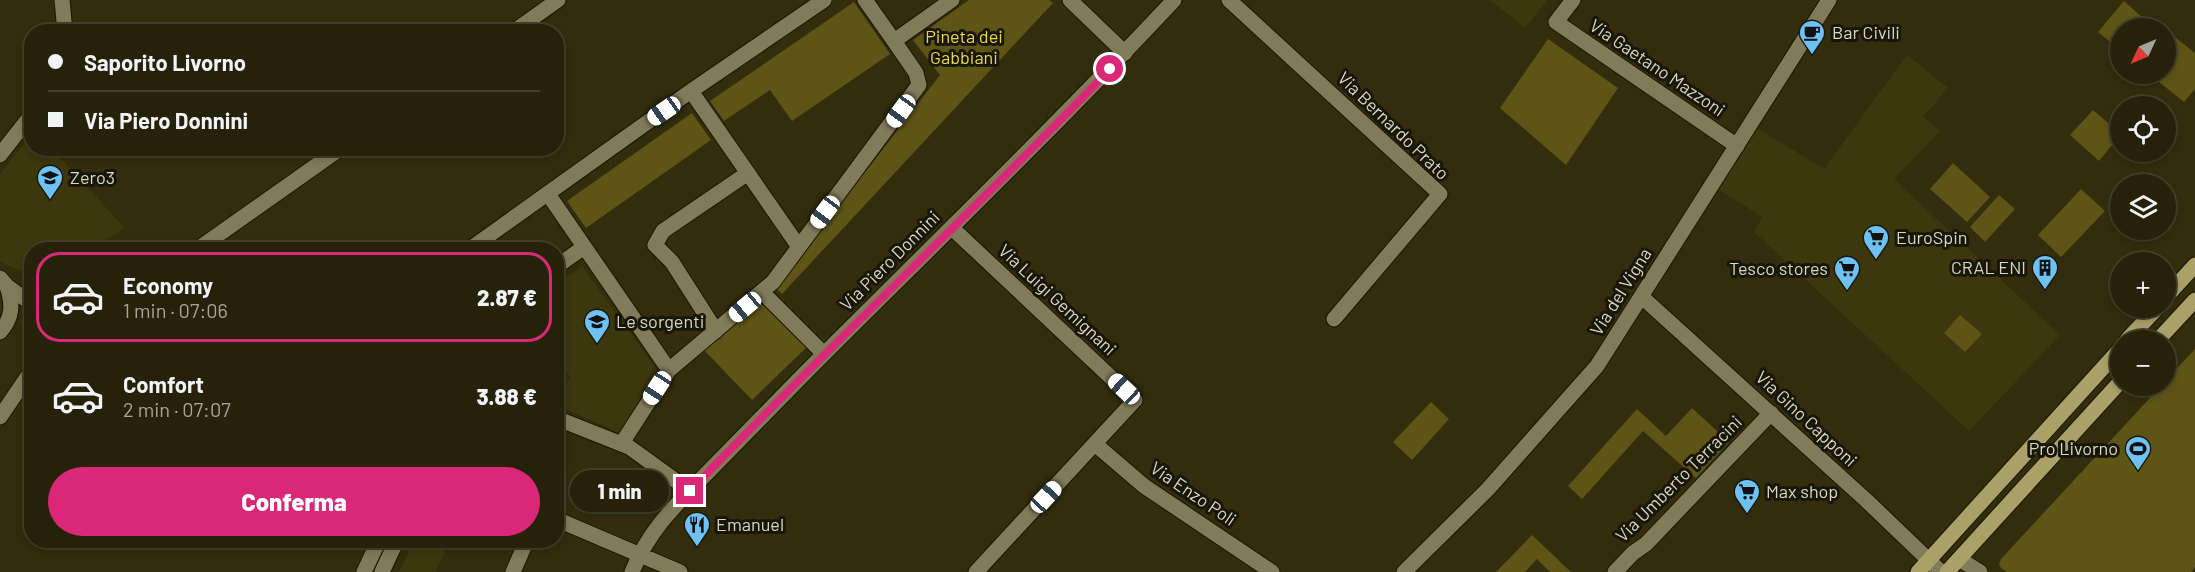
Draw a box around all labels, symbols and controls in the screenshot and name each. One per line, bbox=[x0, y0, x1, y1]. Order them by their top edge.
street label: Via Gaetano Mazzoni bbox=[1586, 14, 1729, 121]
cafe icon: Bar Civili bbox=[1797, 18, 1827, 56]
north arrow bbox=[2110, 18, 2176, 84]
map controls bbox=[2110, 18, 2176, 396]
place label: Bar Civili bbox=[1832, 21, 1900, 43]
park label: Pineta dei Gabbiani bbox=[925, 25, 1003, 68]
text: Saporito Livorno bbox=[84, 49, 246, 75]
route start bbox=[1096, 55, 1123, 82]
street label: Via Bernardo Prato bbox=[1333, 67, 1454, 184]
car bbox=[883, 91, 919, 131]
car bbox=[644, 93, 684, 129]
button: locate bbox=[2110, 96, 2176, 162]
text: Via Piero Donnini bbox=[84, 107, 248, 133]
school or university icon: Zero3 bbox=[35, 163, 65, 201]
place label: Zero3 bbox=[70, 166, 115, 188]
button: layers bbox=[2110, 174, 2176, 240]
car bbox=[807, 192, 843, 232]
street label: Via Piero Donnini bbox=[835, 206, 944, 315]
supermarket icon: EuroSpin bbox=[1861, 223, 1891, 261]
place label: EuroSpin bbox=[1896, 226, 1968, 248]
street label: Via Luigi Gemignani bbox=[994, 239, 1121, 360]
street label: Via del Vigna bbox=[1585, 244, 1656, 339]
button: + bbox=[2110, 252, 2176, 318]
building icon: CRAL ENI bbox=[2030, 253, 2060, 291]
supermarket icon: Tesco stores bbox=[1832, 254, 1862, 292]
place label: CRAL ENI bbox=[1951, 256, 2026, 278]
place label: Tesco stores bbox=[1729, 257, 1828, 279]
icon: car bbox=[51, 270, 105, 324]
text: Economy bbox=[123, 272, 213, 298]
text: 2.87 € bbox=[477, 284, 537, 310]
car bbox=[725, 289, 765, 325]
text: 1 min · 07:06 bbox=[123, 298, 228, 322]
school or university icon: Le sorgenti bbox=[582, 307, 612, 345]
place label: Le sorgenti bbox=[616, 310, 704, 332]
button: − bbox=[2110, 330, 2176, 396]
street label: Via Gino Capponi bbox=[1751, 366, 1862, 471]
car bbox=[640, 368, 674, 408]
icon: car bbox=[51, 369, 105, 423]
car bbox=[1105, 370, 1143, 408]
text: Comfort bbox=[123, 371, 204, 397]
text: 3.88 € bbox=[477, 383, 537, 409]
text: 2 min · 07:07 bbox=[123, 397, 231, 421]
street label: Via Umberto Terracini bbox=[1611, 411, 1746, 546]
sports icon: Pro Livorno bbox=[2123, 434, 2153, 472]
place label: Pro Livorno bbox=[2029, 437, 2118, 459]
street label: Via Enzo Poli bbox=[1146, 456, 1241, 530]
button: Conferma bbox=[48, 467, 540, 536]
callout: 1 min bbox=[570, 470, 669, 512]
route end bbox=[676, 477, 703, 504]
supermarket icon: Max shop bbox=[1732, 477, 1762, 515]
car bbox=[1027, 478, 1065, 516]
text: 1 min bbox=[598, 479, 641, 503]
place label: Max shop bbox=[1766, 480, 1838, 502]
restaurant icon: Emanuel bbox=[682, 510, 712, 548]
place label: Emanuel bbox=[716, 513, 784, 535]

